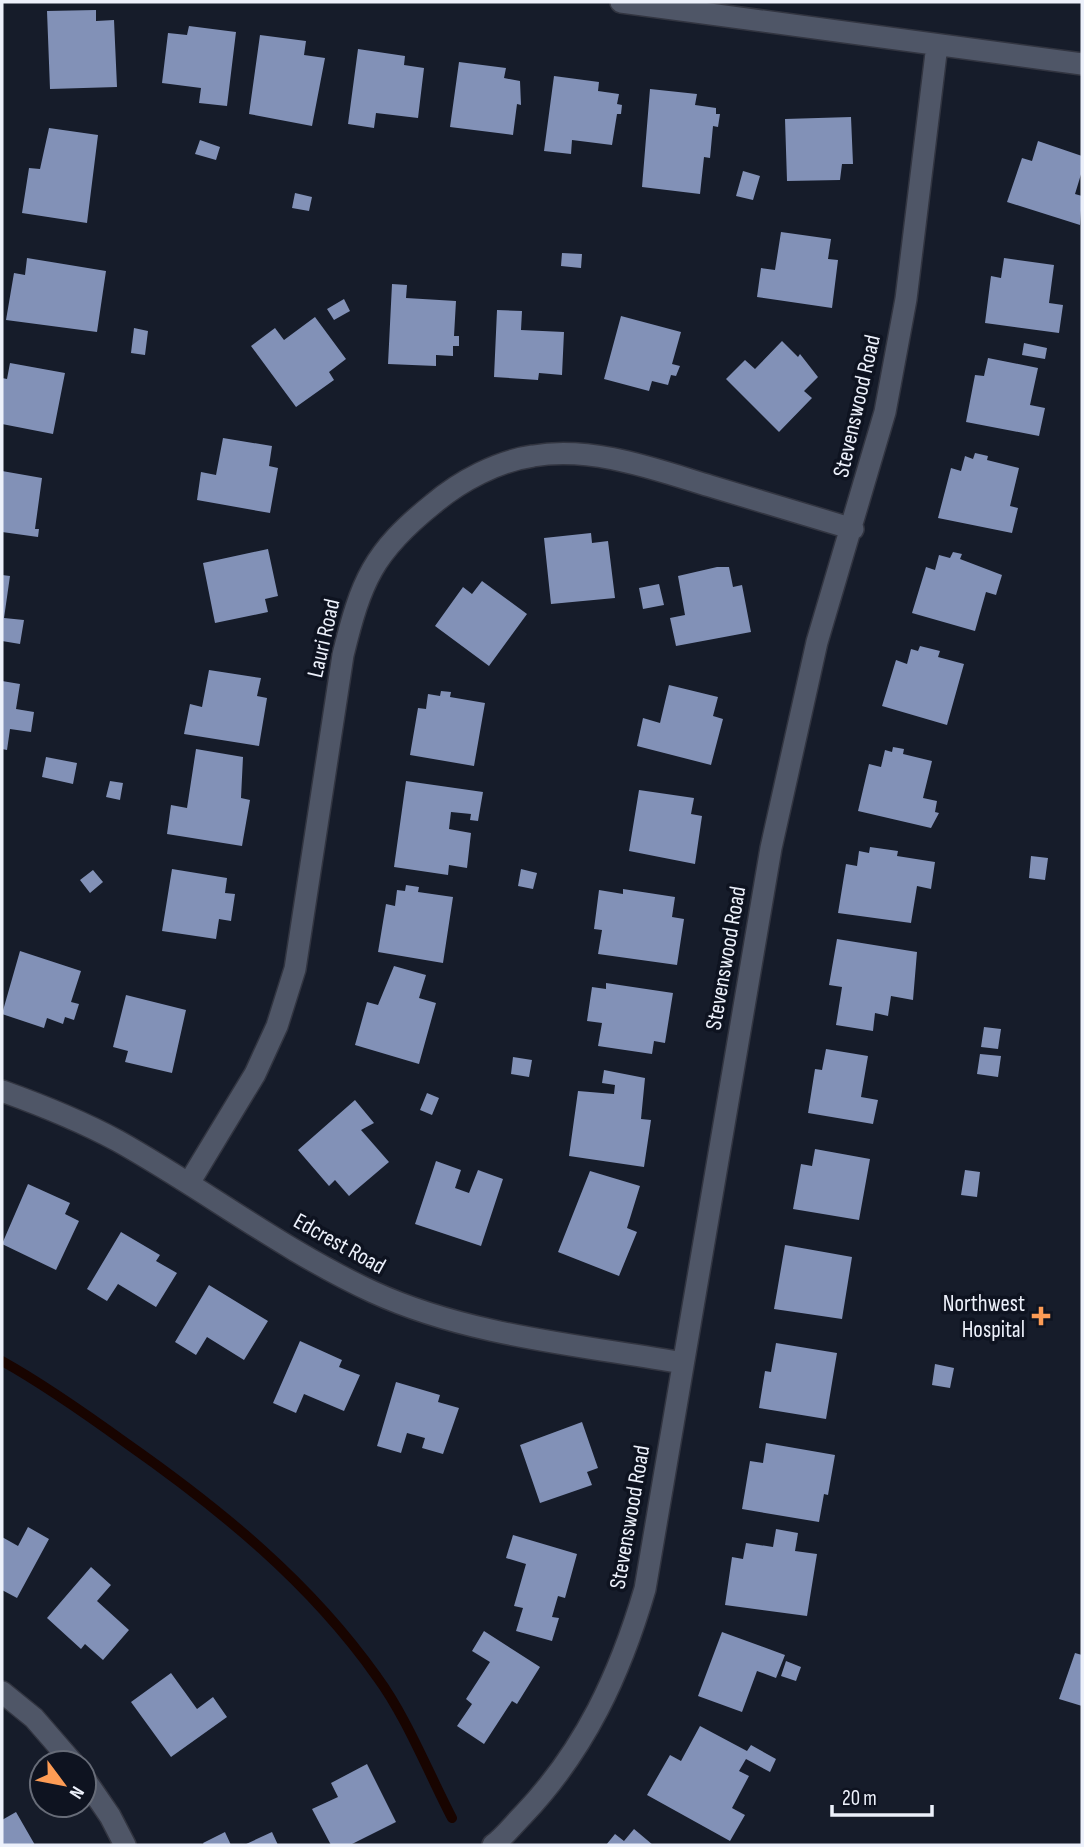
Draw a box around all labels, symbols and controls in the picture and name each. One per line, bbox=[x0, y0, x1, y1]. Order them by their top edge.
street label: Stevenswood Road bbox=[827, 332, 887, 480]
street label: Lauri Road bbox=[301, 596, 347, 680]
street label: Stevenswood Road bbox=[700, 884, 752, 1032]
street label: Edcrest Road bbox=[289, 1207, 390, 1281]
place label: Northwest Hospital bbox=[943, 1290, 1025, 1344]
marker: Northwest Hospital bbox=[1031, 1306, 1051, 1326]
street label: Stevenswood Road bbox=[604, 1443, 656, 1591]
north arrow bbox=[28, 1749, 98, 1819]
scale bar bbox=[832, 1773, 932, 1817]
text: N bbox=[64, 1782, 89, 1803]
text: 20 m bbox=[842, 1786, 877, 1811]

